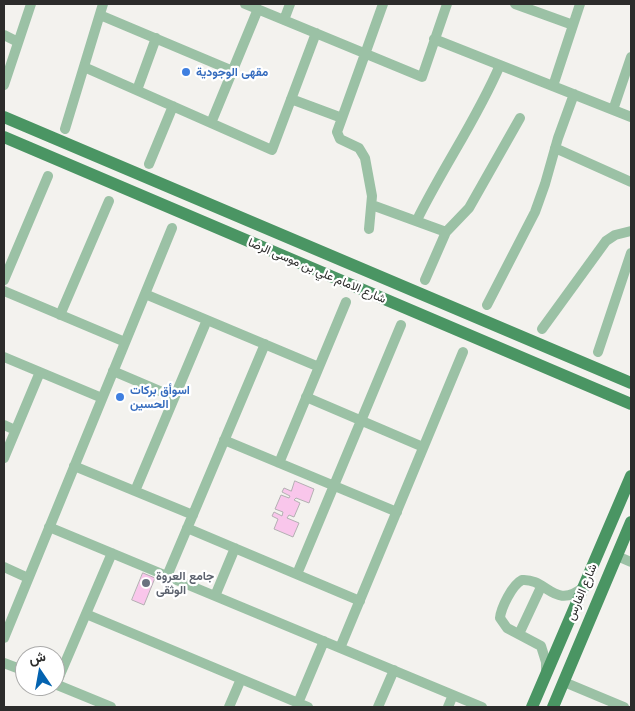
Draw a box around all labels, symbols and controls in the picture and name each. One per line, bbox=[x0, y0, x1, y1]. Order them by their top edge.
place label: مقهى الوجودية bbox=[196, 65, 268, 79]
marker: مقهى الوجودية bbox=[180, 66, 192, 78]
street label: شارع الامام علي بن موسى الرضا bbox=[246, 235, 388, 307]
place label: اسوأق بركات الحسين bbox=[130, 383, 190, 411]
marker: اسوأق بركات الحسين bbox=[114, 391, 126, 403]
street label: شارع الفارس bbox=[564, 562, 600, 622]
place label: جامع العروة الوثقى bbox=[156, 569, 214, 597]
marker: جامع العروة الوثقى bbox=[140, 577, 152, 589]
north arrow bbox=[15, 646, 65, 696]
text: ش bbox=[27, 647, 47, 668]

